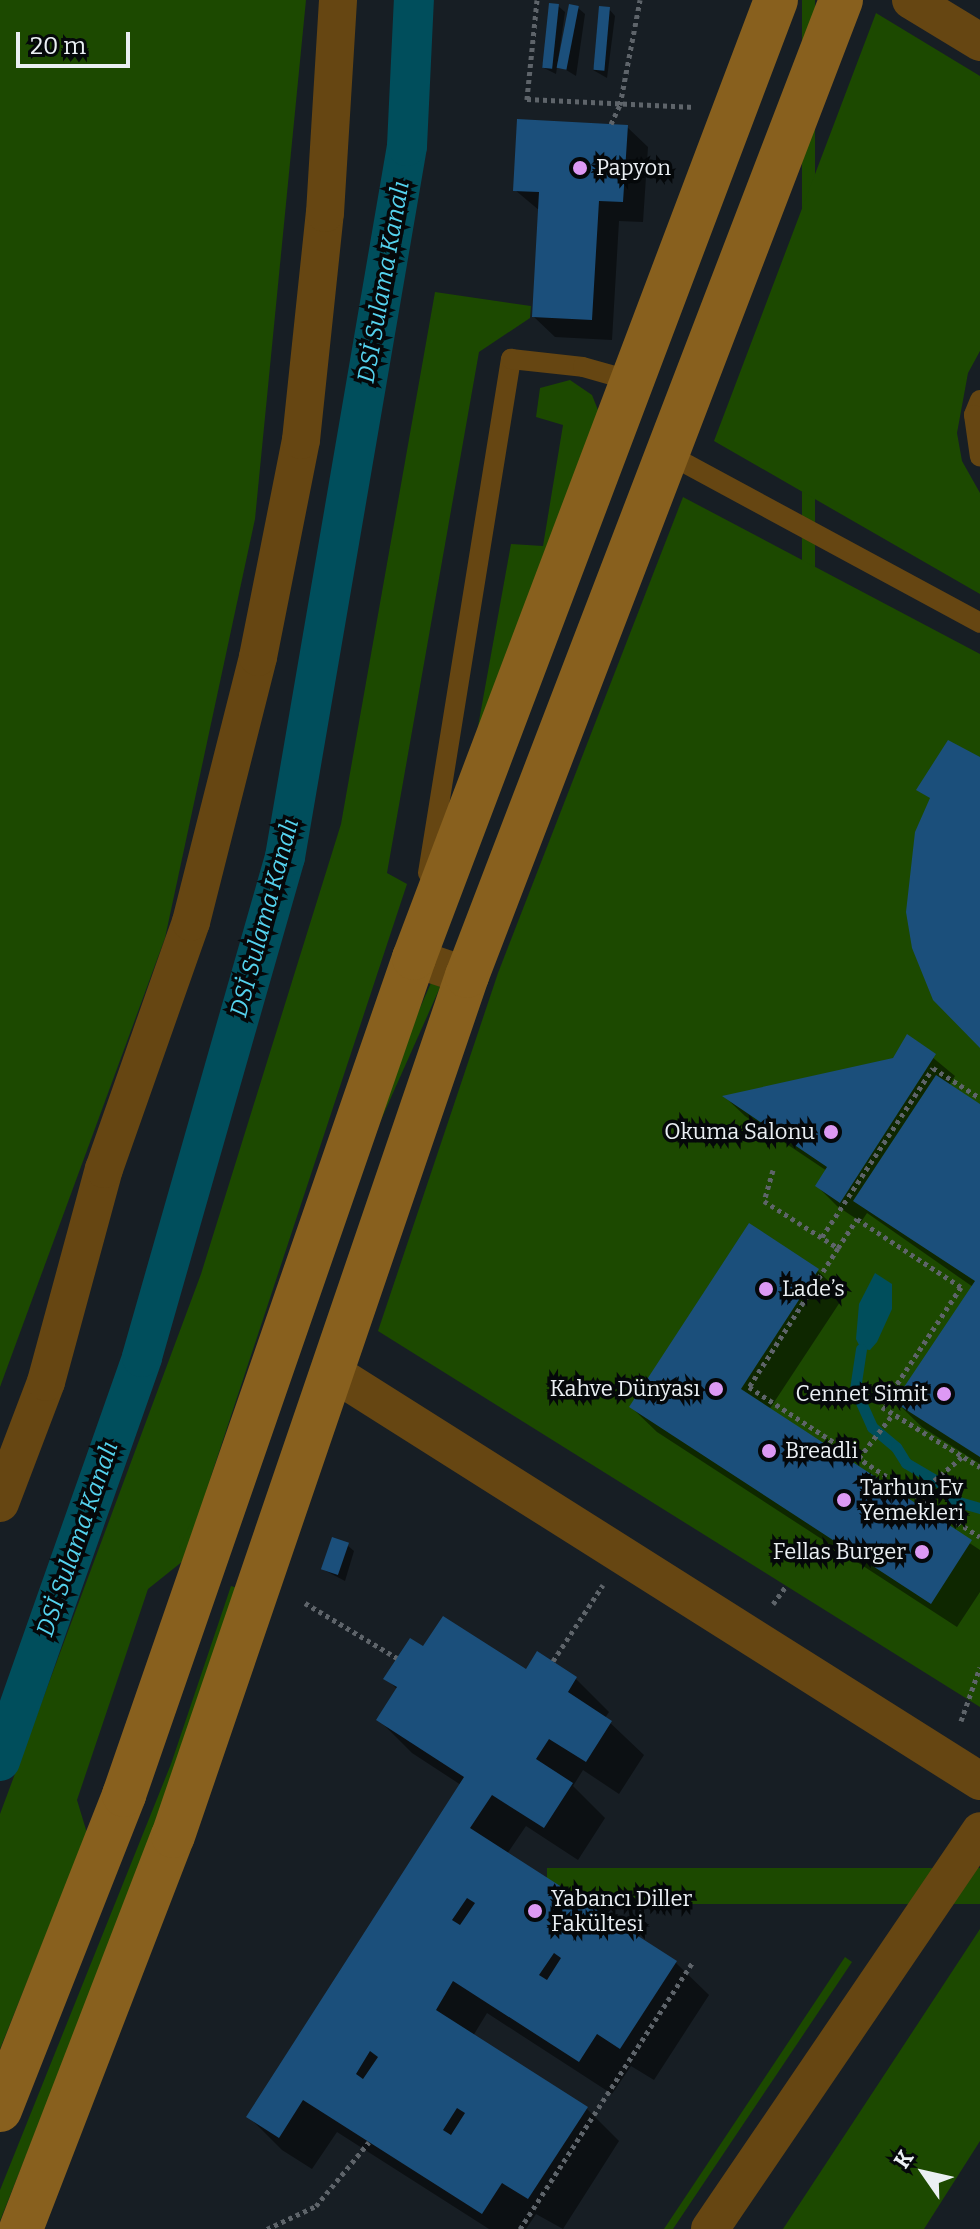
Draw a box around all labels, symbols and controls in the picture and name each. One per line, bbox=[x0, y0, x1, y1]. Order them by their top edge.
scale bar bbox=[20, 16, 134, 66]
text: 20 m bbox=[30, 32, 86, 60]
place label: Papyon bbox=[596, 155, 671, 181]
marker: Papyon bbox=[571, 159, 589, 177]
water label: DSİ Sulama Kanalı bbox=[352, 179, 416, 385]
water label: DSİ Sulama Kanalı bbox=[225, 816, 305, 1020]
place label: Okuma Salonu bbox=[664, 1119, 815, 1145]
marker: Okuma Salonu bbox=[822, 1123, 840, 1141]
place label: Lade’s bbox=[782, 1276, 845, 1302]
marker: Lade’s bbox=[757, 1280, 775, 1298]
place label: Kahve Dünyası bbox=[550, 1376, 700, 1402]
marker: Kahve Dünyası bbox=[707, 1380, 725, 1398]
place label: Cennet Simit bbox=[796, 1381, 928, 1407]
marker: Cennet Simit bbox=[935, 1385, 953, 1403]
water label: DSİ Sulama Kanalı bbox=[31, 1438, 125, 1640]
place label: Breadli bbox=[785, 1438, 858, 1464]
marker: Breadli bbox=[760, 1442, 778, 1460]
place label: Tarhun Ev Yemekleri bbox=[860, 1474, 964, 1526]
marker: Tarhun Ev Yemekleri bbox=[835, 1491, 853, 1509]
place label: Fellas Burger bbox=[773, 1539, 906, 1565]
marker: Fellas Burger bbox=[913, 1543, 931, 1561]
place label: Yabancı Diller Fakültesi bbox=[551, 1885, 692, 1936]
marker: Yabancı Diller Fakültesi bbox=[526, 1902, 544, 1920]
north arrow bbox=[884, 2133, 964, 2213]
text: K bbox=[888, 2145, 919, 2173]

